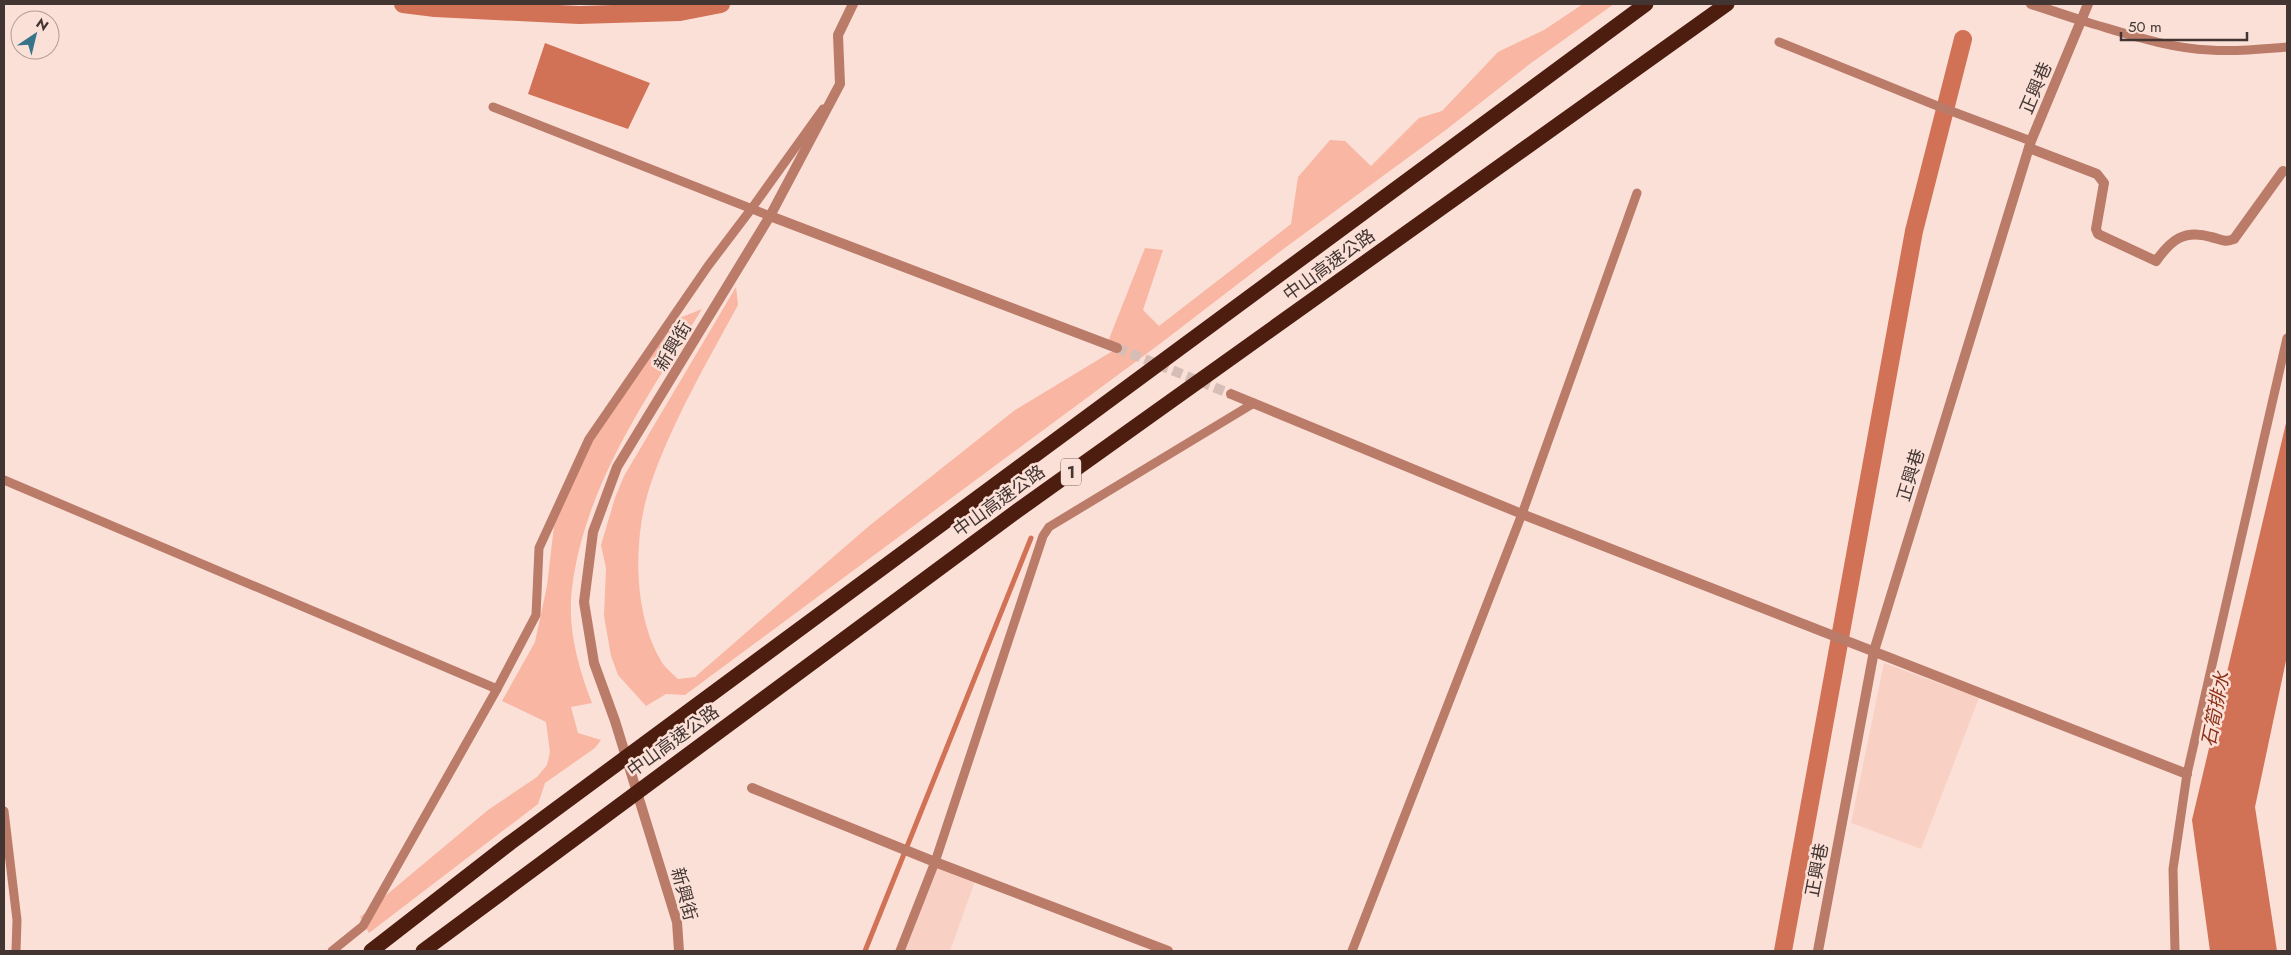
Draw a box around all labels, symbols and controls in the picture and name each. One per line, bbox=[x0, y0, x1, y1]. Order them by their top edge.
north arrow bbox=[10, 10, 60, 60]
scale bar bbox=[2121, 10, 2247, 42]
text: N bbox=[32, 13, 53, 36]
text: 50 m bbox=[2128, 16, 2162, 38]
street label: 正興巷 bbox=[2013, 58, 2059, 118]
street label: 中山高速公路 bbox=[1278, 223, 1380, 307]
street label: 新興街 bbox=[648, 316, 698, 376]
street label: 正興巷 bbox=[1891, 445, 1931, 505]
road number: 1 bbox=[1061, 458, 1081, 486]
street label: 中山高速公路 bbox=[948, 459, 1050, 543]
water label: 石筍排水 bbox=[2195, 668, 2236, 749]
street label: 中山高速公路 bbox=[622, 699, 724, 783]
street label: 正興巷 bbox=[1799, 841, 1835, 899]
street label: 新興街 bbox=[664, 865, 704, 923]

